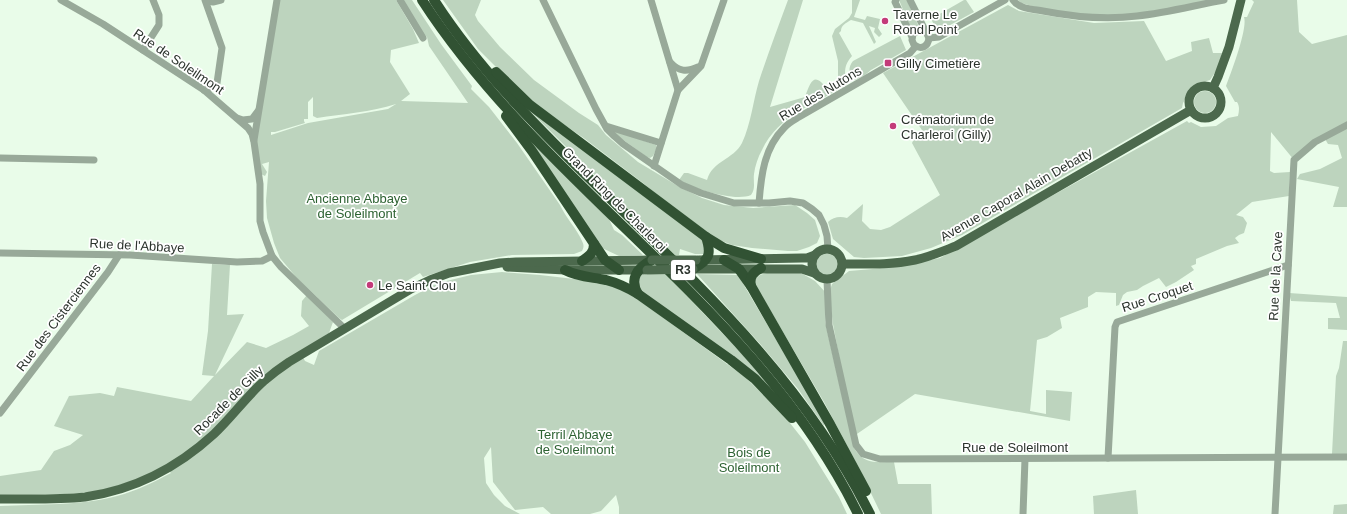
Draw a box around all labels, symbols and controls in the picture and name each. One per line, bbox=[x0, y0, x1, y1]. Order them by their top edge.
place label: Taverne Le Rond Point bbox=[893, 7, 958, 37]
marker: Taverne Le Rond Point bbox=[880, 16, 890, 26]
street label: Rue de Soleilmont bbox=[130, 25, 227, 98]
place label: Gilly Cimetière bbox=[896, 56, 981, 71]
marker: Gilly Cimetière bbox=[883, 58, 893, 68]
street label: Rue des Nutons bbox=[776, 63, 864, 124]
place label: Crématorium de Charleroi (Gilly) bbox=[901, 112, 994, 142]
marker: Crématorium de Charleroi (Gilly) bbox=[888, 121, 898, 131]
street label: Grand Ring de Charleroi bbox=[560, 144, 670, 255]
street label: Avenue Caporal Alain Debatty bbox=[937, 144, 1095, 244]
park label: Ancienne Abbaye de Soleilmont bbox=[306, 191, 408, 221]
street label: Rue de la Cave bbox=[1266, 231, 1285, 321]
street label: Rue de l'Abbaye bbox=[89, 236, 185, 255]
street label: Rue des Cisterciennes bbox=[13, 260, 104, 374]
road number: R3 bbox=[671, 260, 695, 280]
place label: Le Saint Clou bbox=[378, 278, 456, 293]
street label: Rue Croquet bbox=[1120, 278, 1195, 315]
marker: Le Saint Clou bbox=[365, 280, 375, 290]
street label: Rocade de Gilly bbox=[191, 362, 266, 438]
park label: Terril Abbaye de Soleilmont bbox=[536, 427, 615, 457]
street label: Rue de Soleilmont bbox=[962, 440, 1068, 455]
park label: Bois de Soleilmont bbox=[719, 445, 780, 475]

